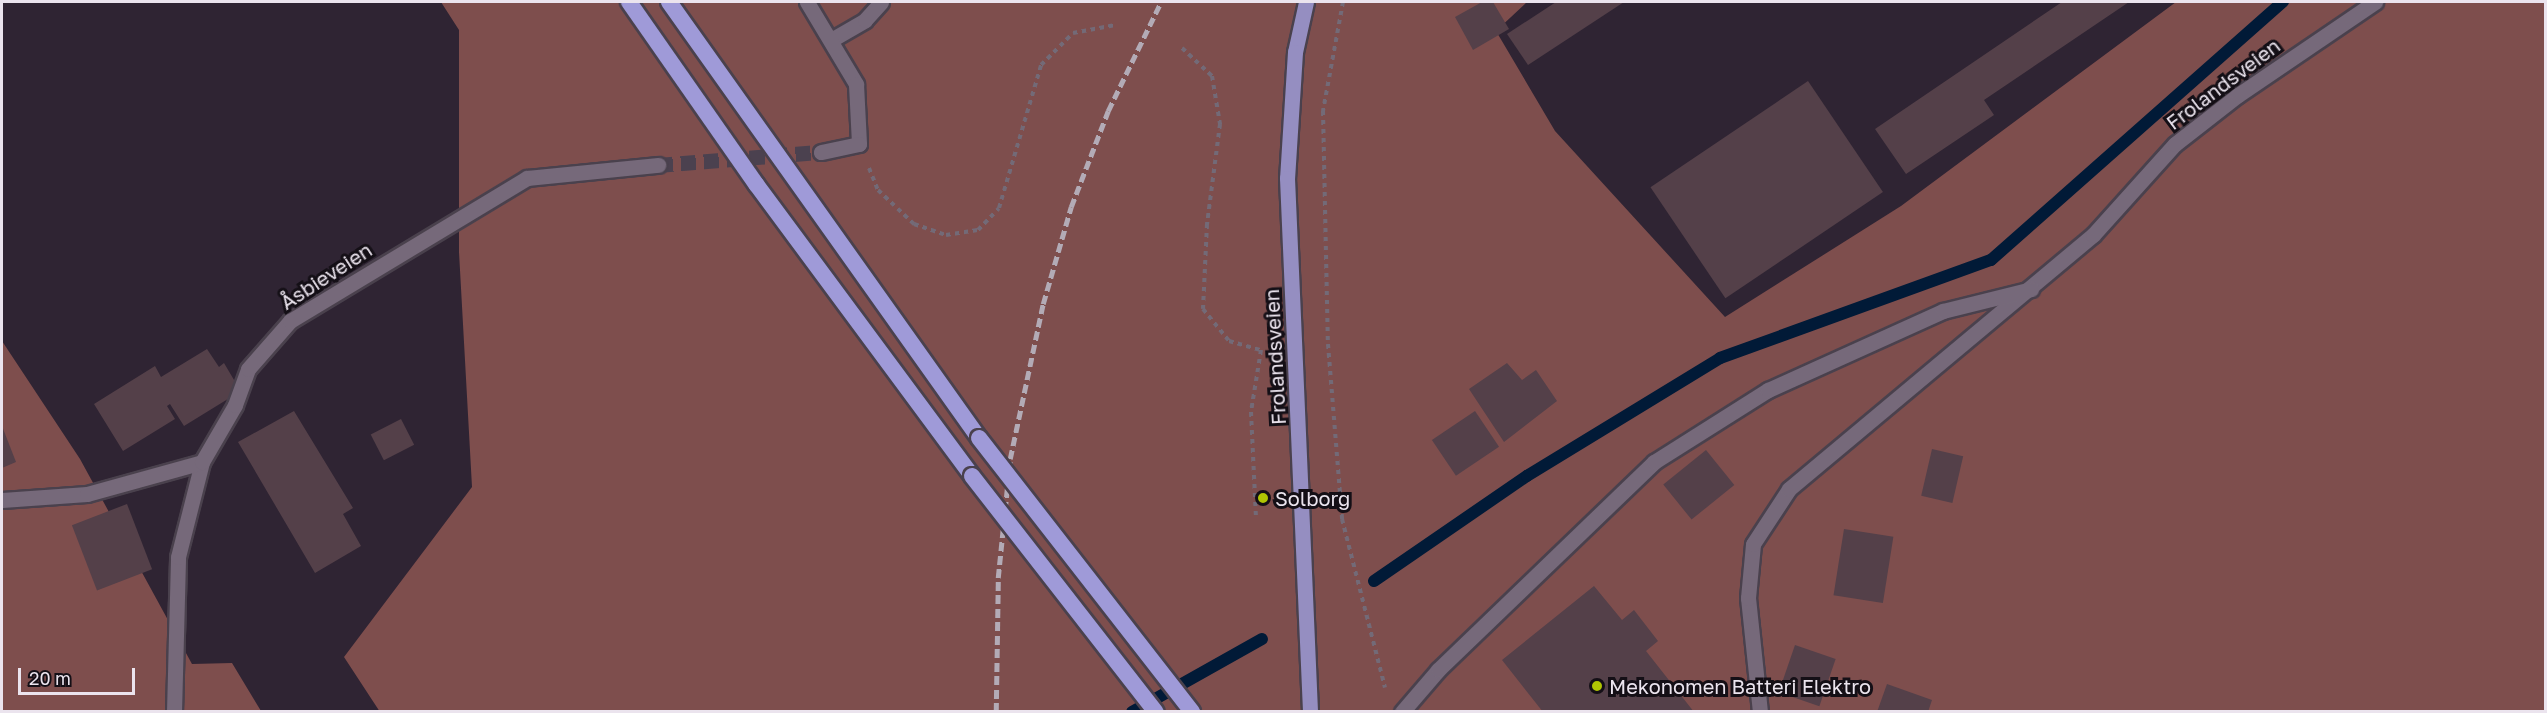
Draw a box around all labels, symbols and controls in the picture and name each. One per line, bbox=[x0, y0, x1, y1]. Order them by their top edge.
street label: Frolandsveien bbox=[2161, 33, 2285, 135]
street label: Åsbieveien bbox=[276, 238, 376, 314]
street label: Frolandsveien bbox=[1259, 288, 1291, 426]
place label: Solborg bbox=[1275, 486, 1350, 510]
marker: Solborg bbox=[1256, 491, 1270, 505]
scale bar bbox=[21, 656, 138, 694]
text: 20 m bbox=[29, 667, 71, 689]
place label: Mekonomen Batteri Elektro bbox=[1609, 674, 1871, 698]
marker: Mekonomen Batteri Elektro bbox=[1590, 679, 1604, 693]

